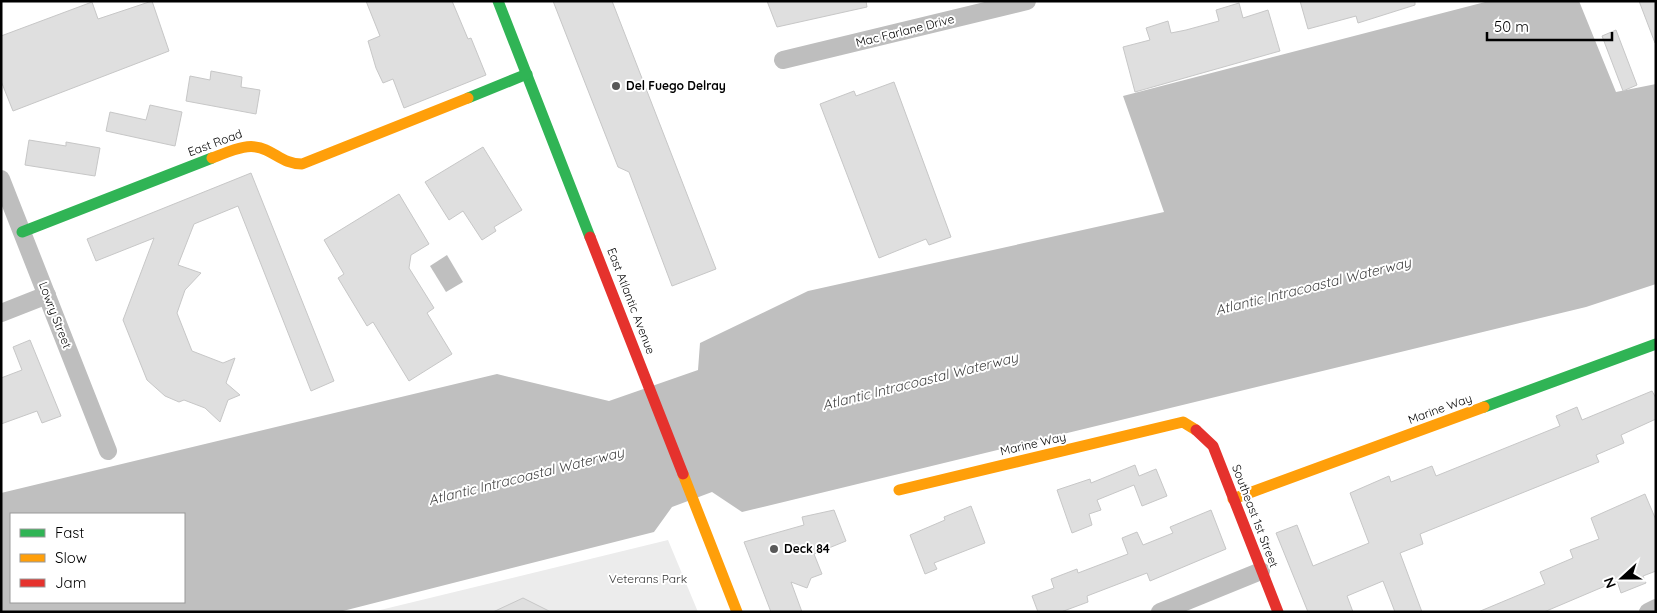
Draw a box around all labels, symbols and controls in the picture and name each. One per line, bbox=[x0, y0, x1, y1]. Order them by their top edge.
scale bar bbox=[1487, 10, 1612, 42]
street label: Mac Farlane Drive bbox=[854, 11, 956, 50]
text: 50 m bbox=[1494, 17, 1529, 36]
place label: Del Fuego Delray bbox=[626, 78, 726, 93]
marker: Del Fuego Delray bbox=[610, 80, 622, 92]
street label: East Road bbox=[186, 126, 244, 159]
street label: East Atlantic Avenue bbox=[604, 245, 659, 356]
water label: Atlantic Intracoastal Waterway bbox=[1213, 253, 1414, 319]
street label: Lowry Street bbox=[36, 279, 75, 350]
water label: Atlantic Intracoastal Waterway bbox=[820, 348, 1021, 414]
street label: Marine Way bbox=[1406, 390, 1474, 427]
street label: Marine Way bbox=[999, 429, 1067, 458]
water label: Atlantic Intracoastal Waterway bbox=[426, 443, 627, 509]
street label: Southeast 1st Street bbox=[1229, 462, 1282, 569]
legend bbox=[10, 513, 185, 603]
text: Fast bbox=[55, 523, 84, 542]
place label: Deck 84 bbox=[784, 541, 830, 556]
marker: Deck 84 bbox=[768, 543, 780, 555]
text: Slow bbox=[55, 548, 87, 567]
north arrow bbox=[1597, 553, 1647, 603]
park label: Veterans Park bbox=[609, 571, 687, 586]
text: Jam bbox=[55, 573, 86, 592]
text: N bbox=[1600, 575, 1620, 591]

